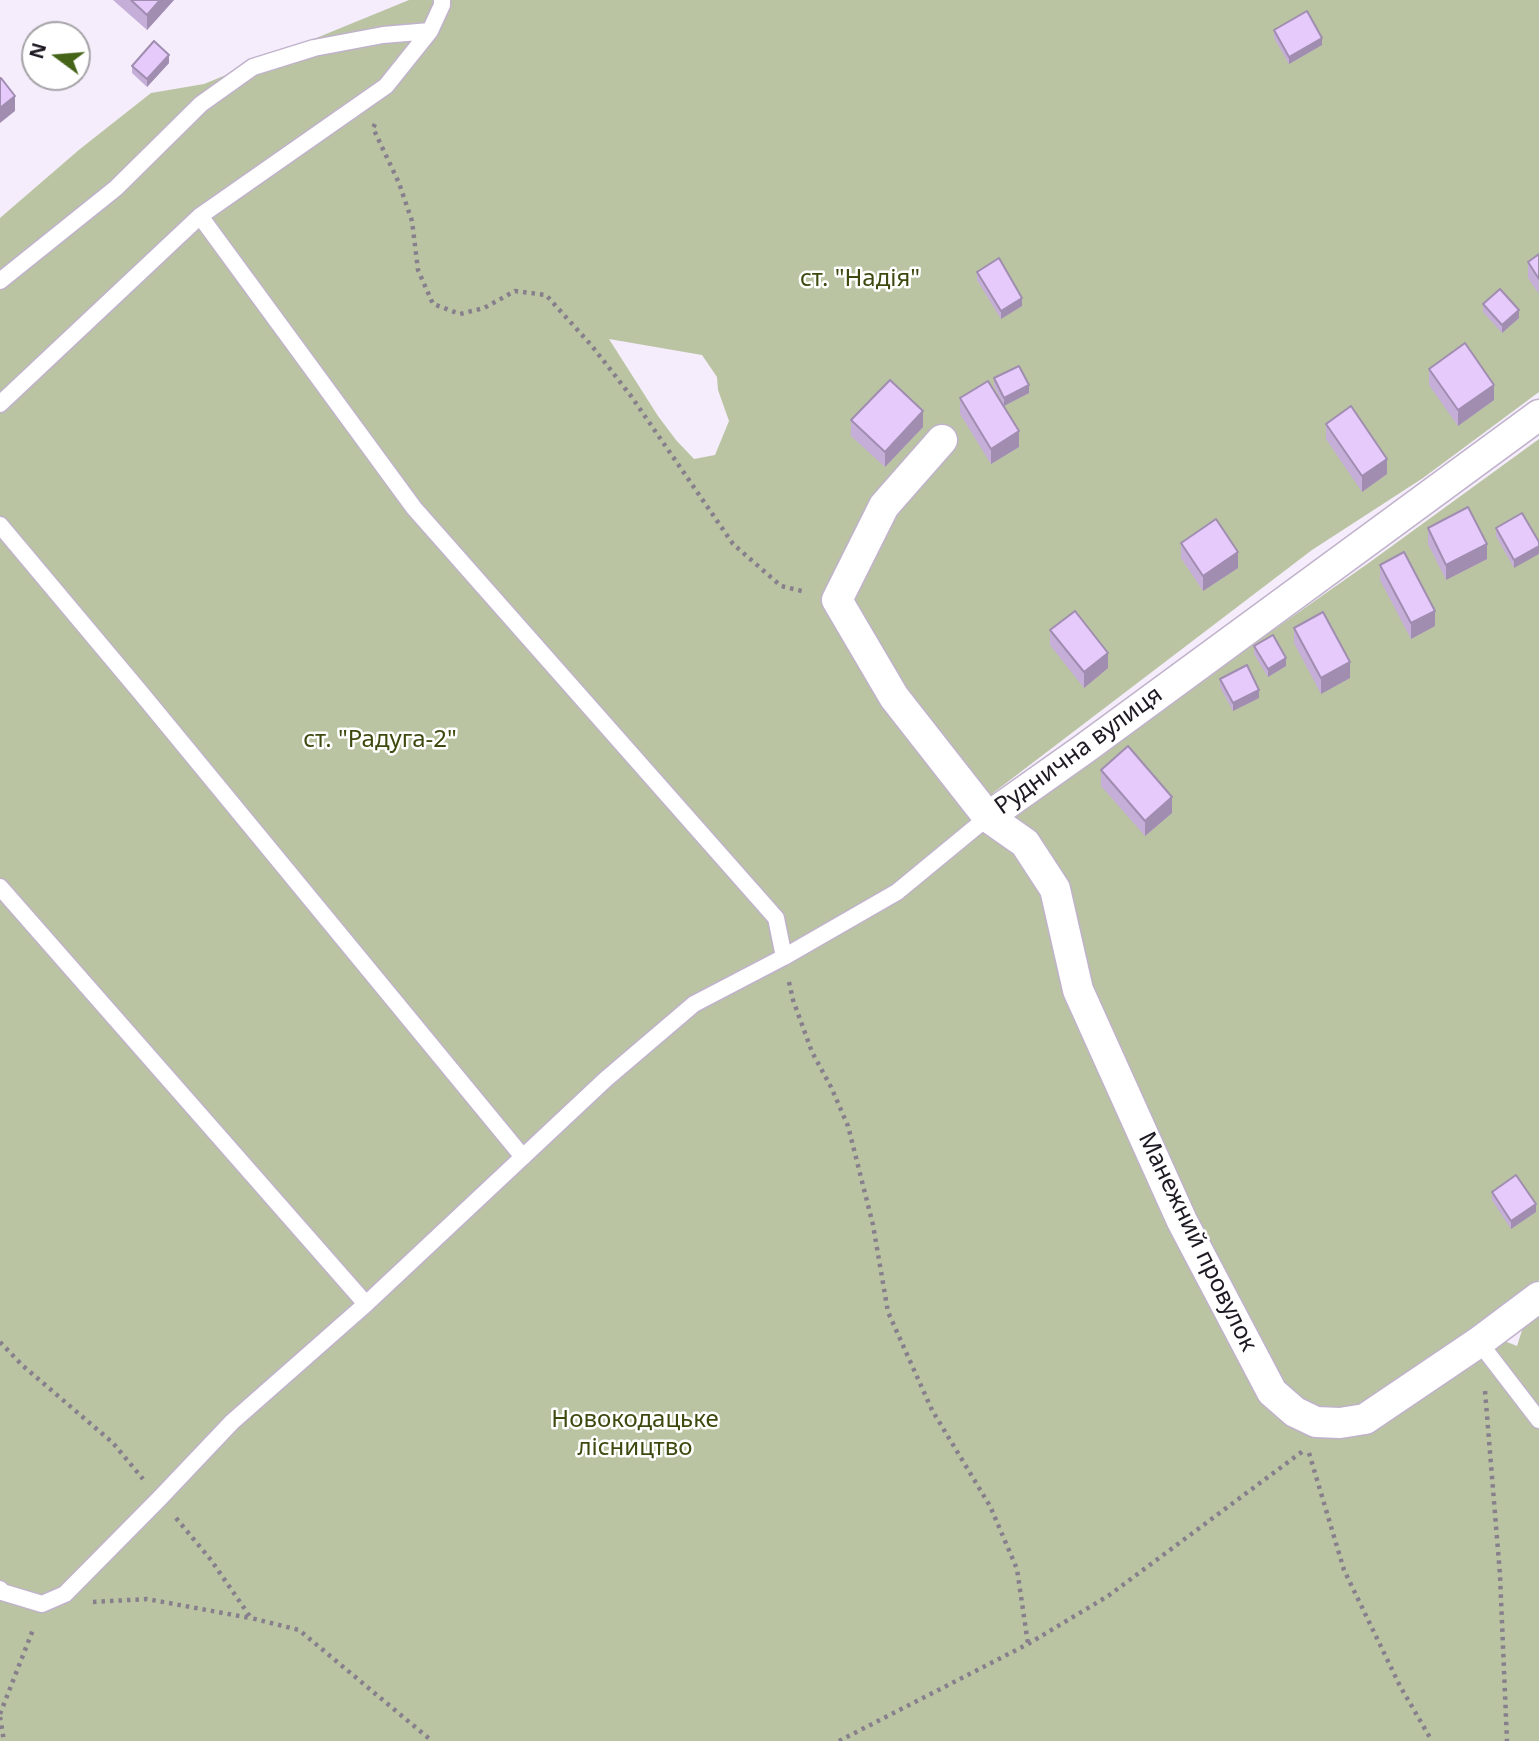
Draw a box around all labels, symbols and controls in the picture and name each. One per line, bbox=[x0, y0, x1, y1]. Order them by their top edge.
north arrow bbox=[21, 21, 91, 91]
text: N bbox=[23, 40, 52, 62]
park label: ст. "Надія" bbox=[800, 265, 920, 293]
street label: Руднична вулиця bbox=[990, 681, 1168, 821]
park label: ст. "Радуга-2" bbox=[303, 726, 457, 754]
street label: Манежний провулок bbox=[1131, 1128, 1263, 1356]
park label: Новокодацьке лісництво bbox=[551, 1406, 719, 1462]

